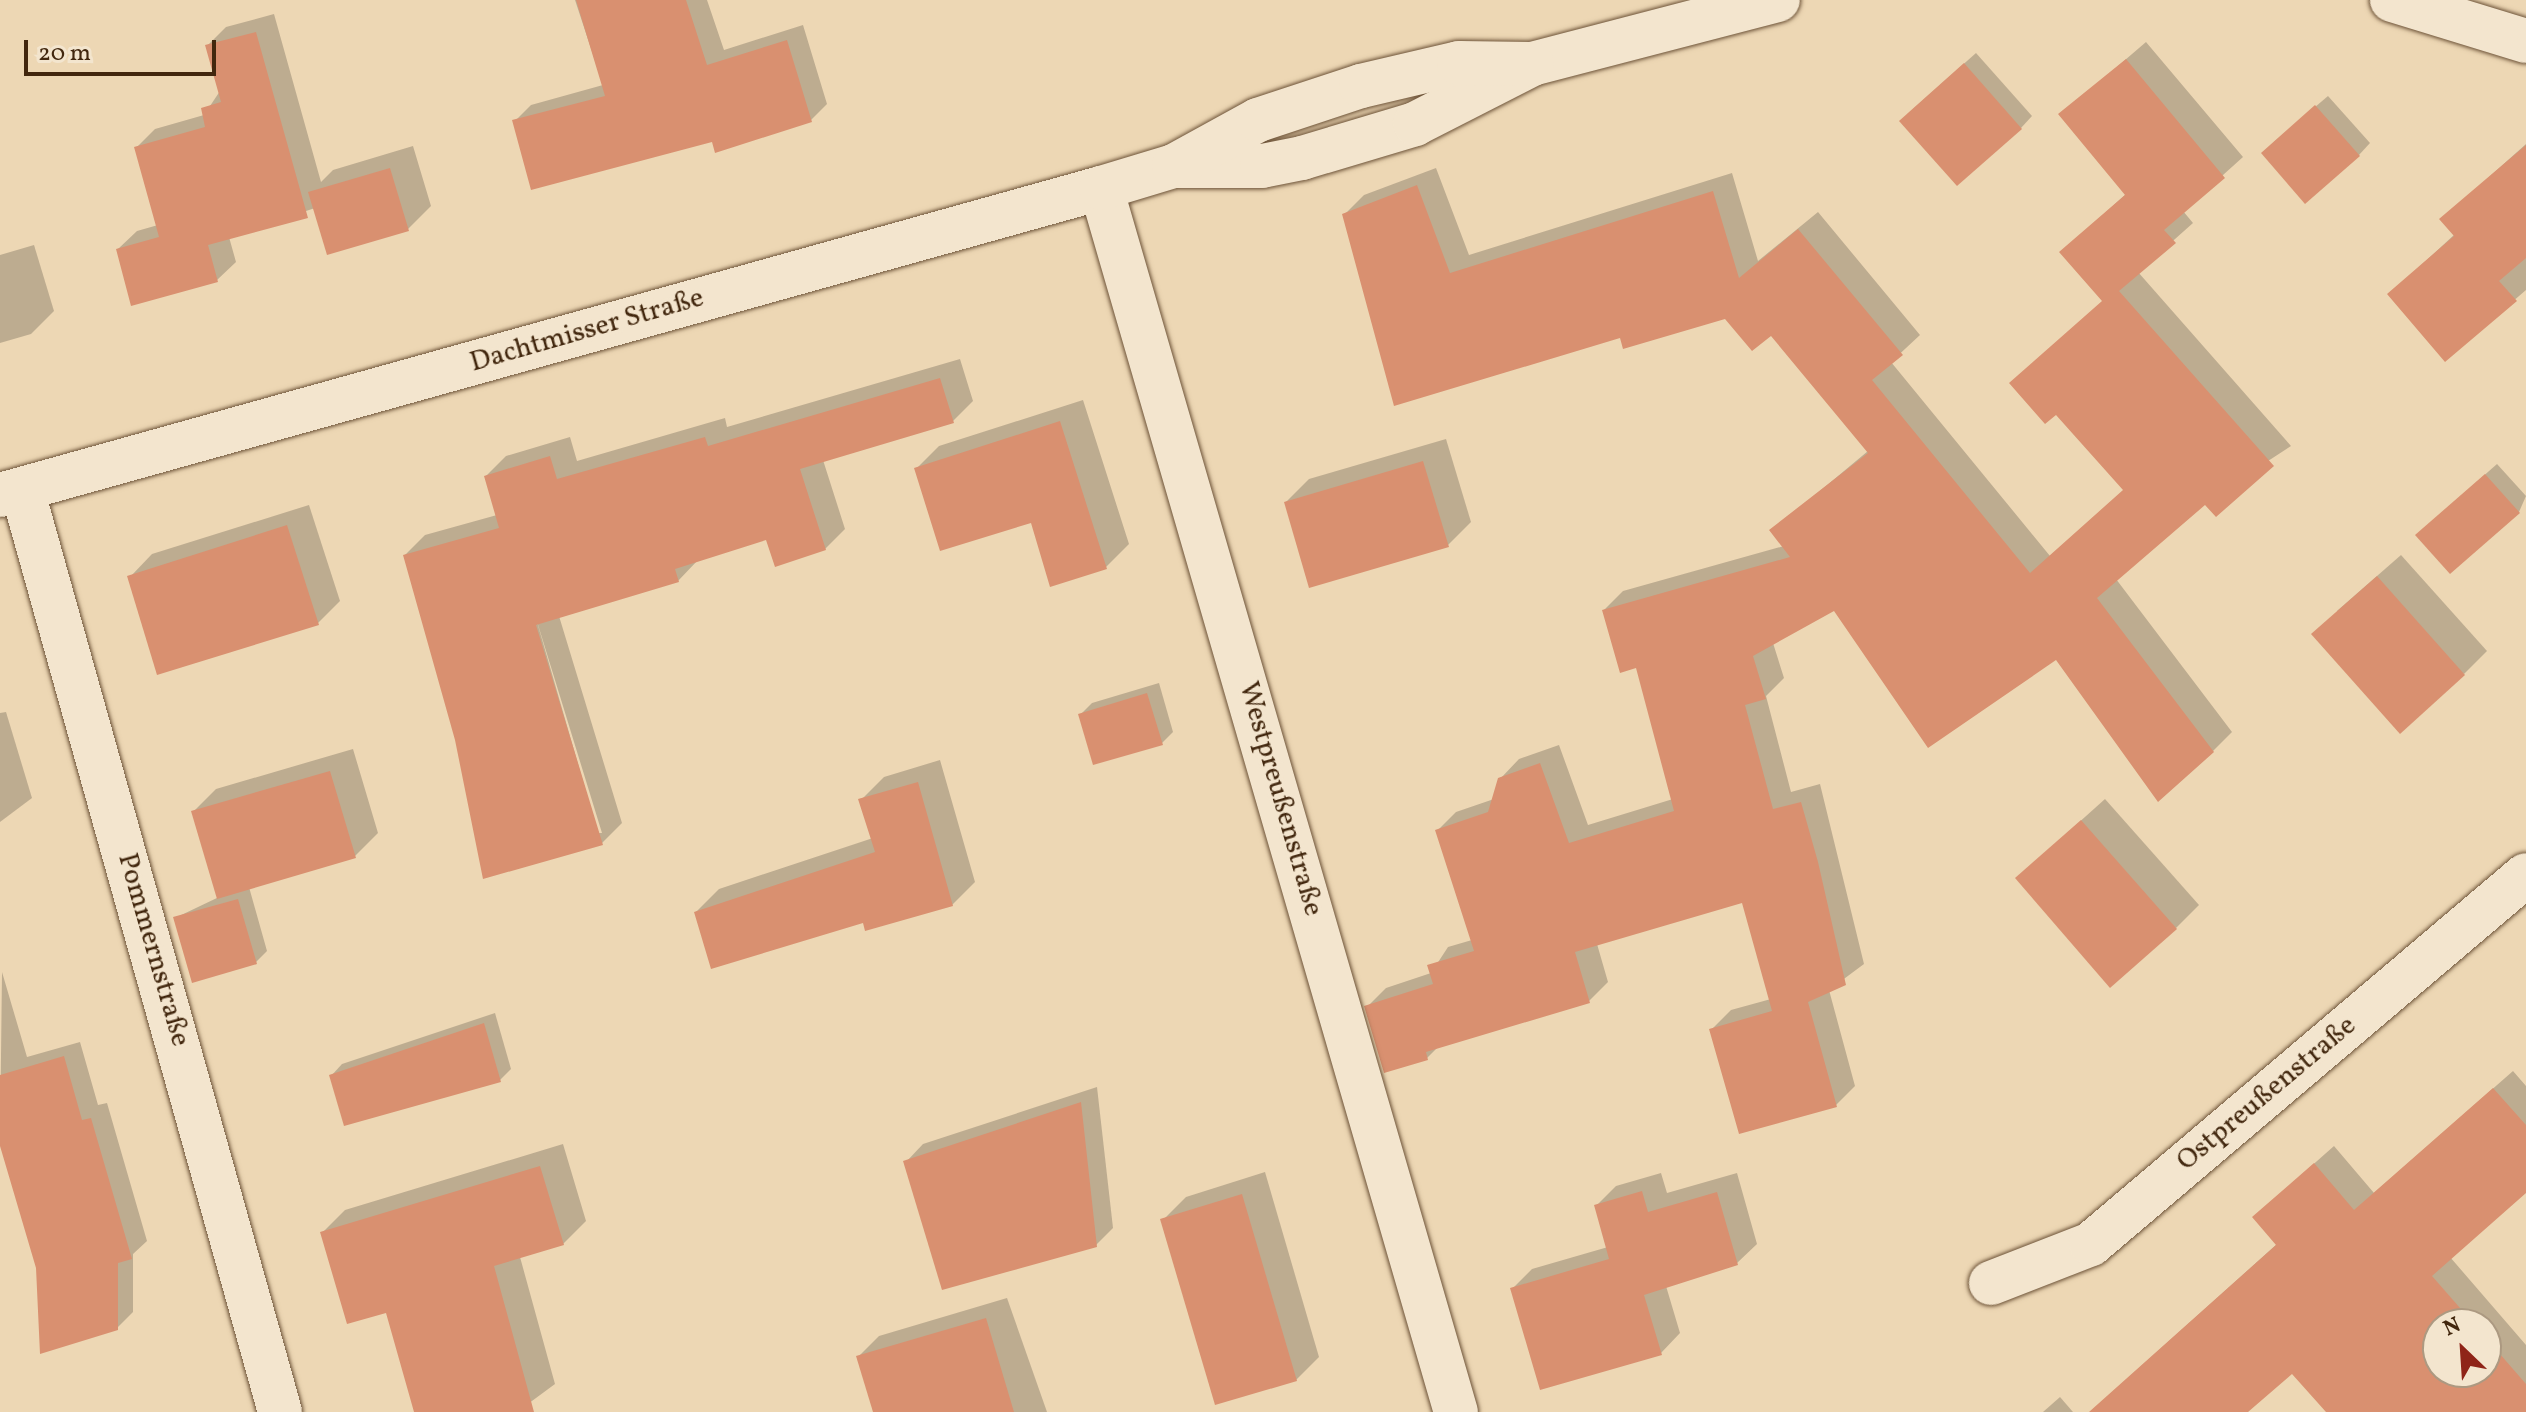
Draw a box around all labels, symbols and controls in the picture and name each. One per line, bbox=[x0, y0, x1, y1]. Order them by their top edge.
scale bar bbox=[28, 24, 220, 74]
text: 20 m bbox=[38, 37, 91, 71]
street label: Dachtmisser Straße bbox=[466, 282, 708, 380]
street label: Westpreußenstraße bbox=[1230, 678, 1330, 920]
street label: Pommernstraße bbox=[109, 850, 197, 1050]
street label: Ostpreußenstraße bbox=[2171, 1009, 2363, 1179]
north arrow bbox=[2422, 1308, 2502, 1388]
text: N bbox=[2439, 1310, 2466, 1345]

